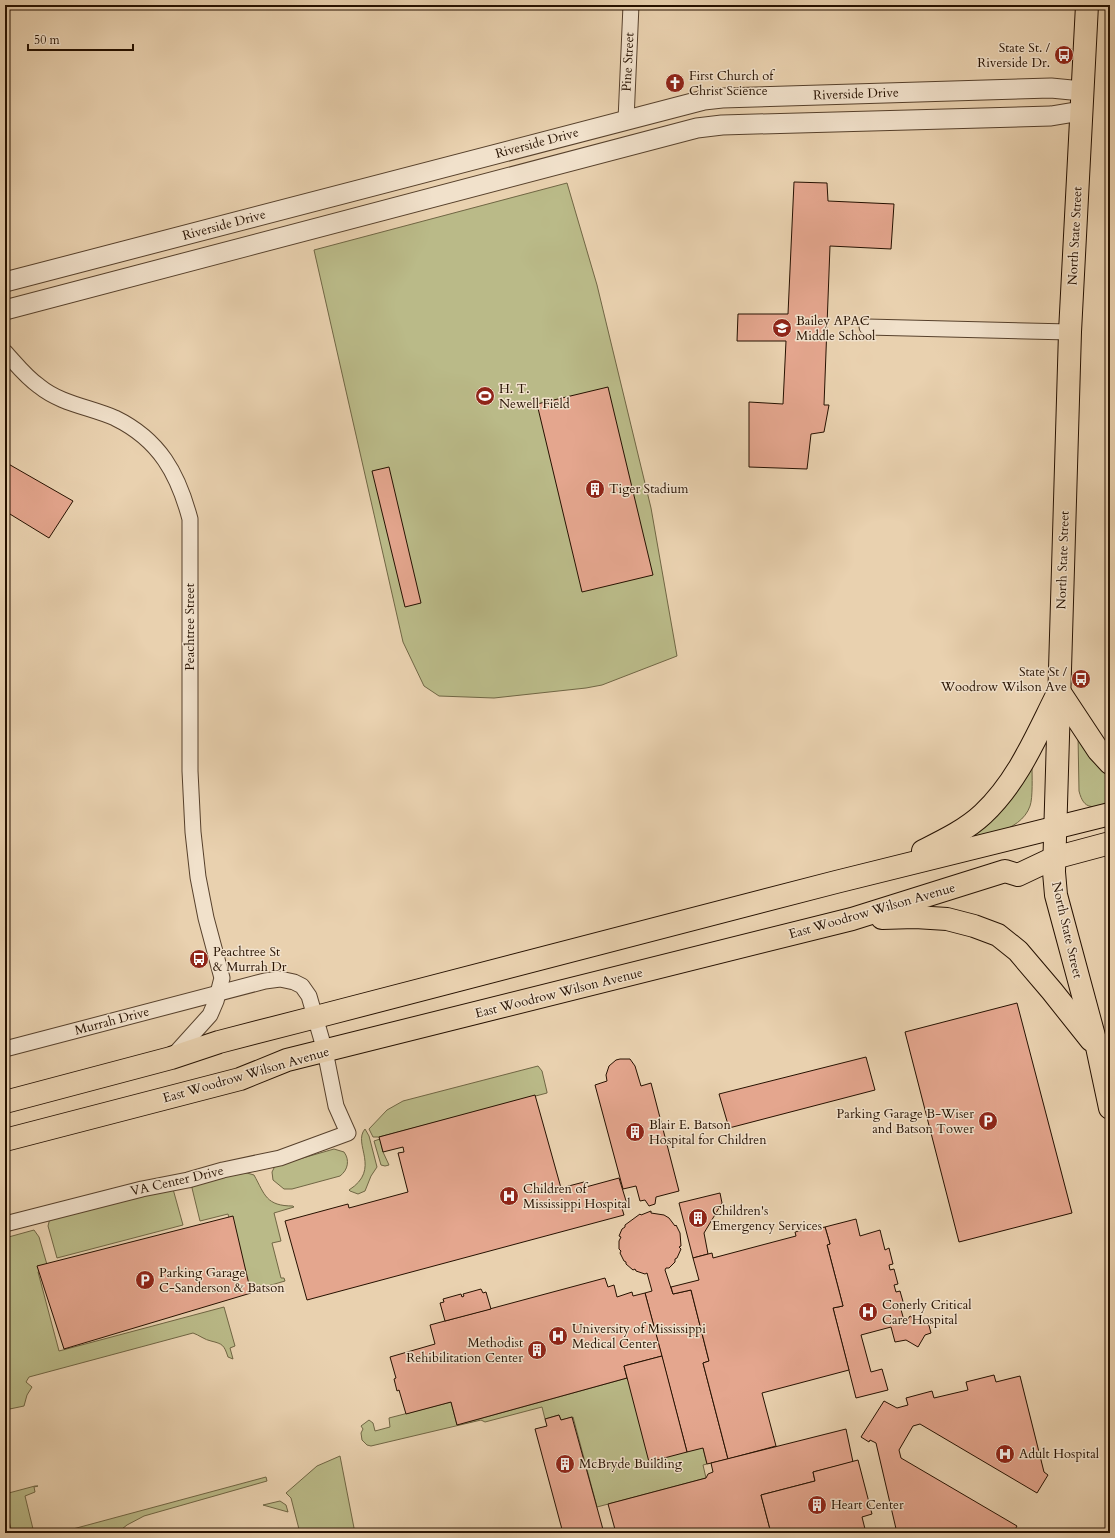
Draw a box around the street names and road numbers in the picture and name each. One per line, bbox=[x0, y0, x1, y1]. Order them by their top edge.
street label: Pine Street bbox=[617, 32, 639, 92]
street label: Riverside Drive bbox=[813, 84, 899, 104]
street label: Riverside Drive bbox=[493, 123, 581, 163]
street label: North State Street bbox=[1063, 186, 1087, 286]
street label: Riverside Drive bbox=[180, 205, 268, 245]
street label: North State Street bbox=[1052, 510, 1074, 610]
street label: Peachtree Street bbox=[181, 583, 199, 671]
street label: East Woodrow Wilson Avenue bbox=[787, 879, 957, 943]
street label: North State Street bbox=[1047, 880, 1087, 980]
street label: East Woodrow Wilson Avenue bbox=[473, 963, 645, 1023]
street label: Murrah Drive bbox=[73, 1002, 151, 1040]
street label: East Woodrow Wilson Avenue bbox=[161, 1043, 331, 1107]
street label: VA Center Drive bbox=[129, 1162, 225, 1200]

